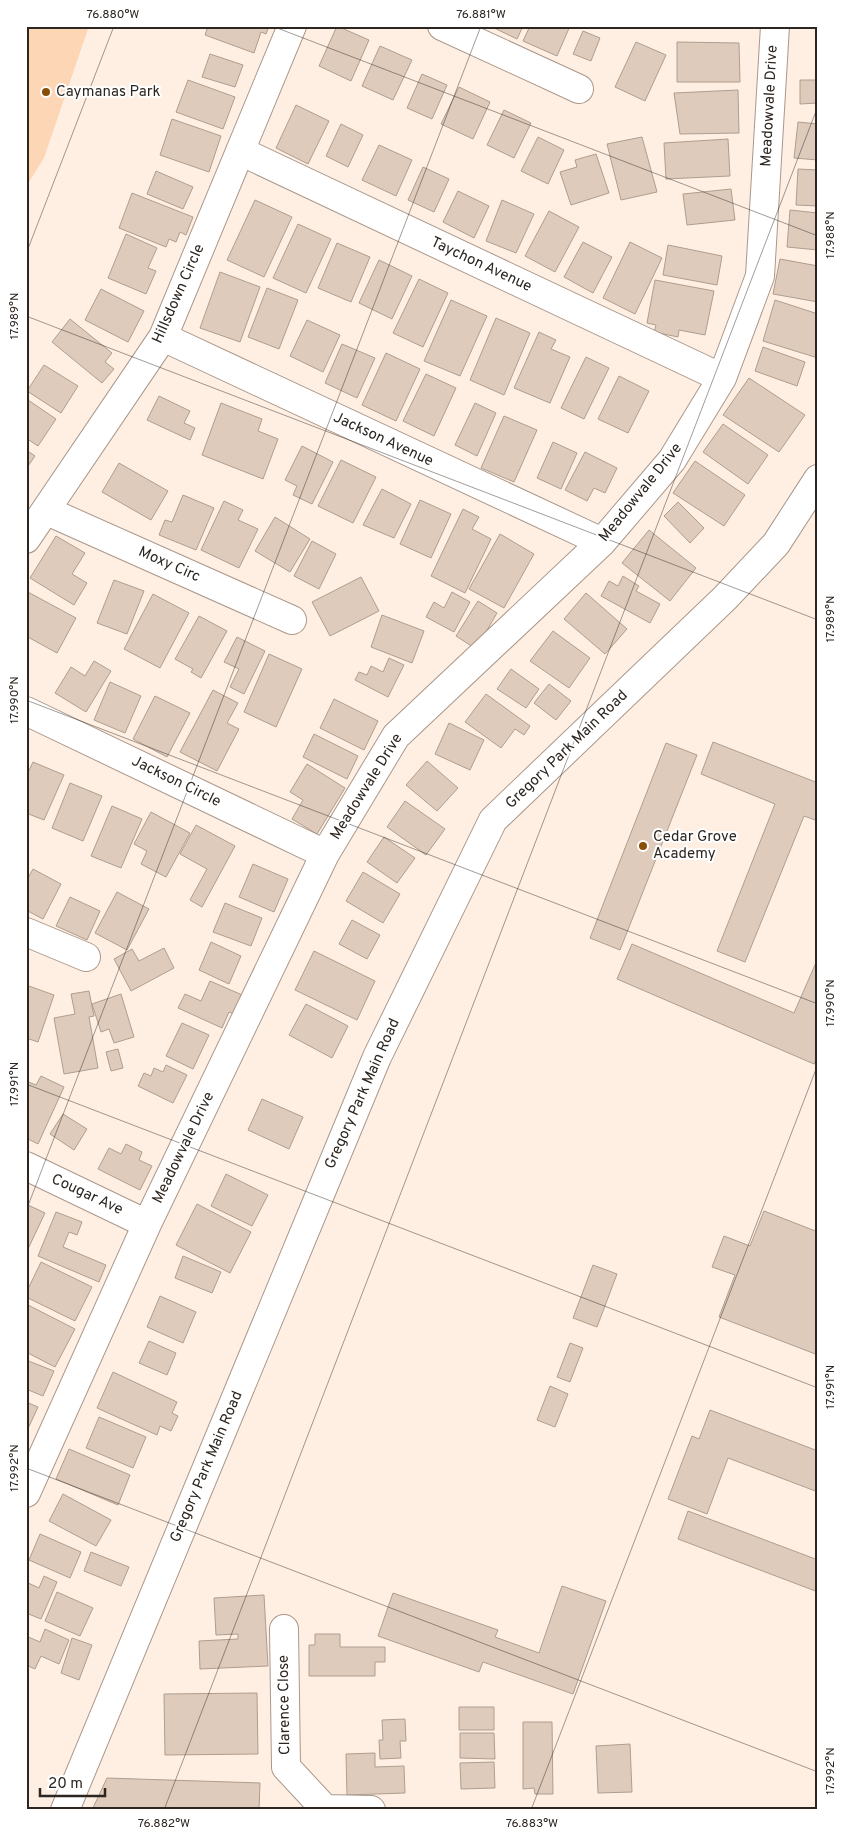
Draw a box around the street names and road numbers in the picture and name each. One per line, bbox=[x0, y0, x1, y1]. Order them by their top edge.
street label: Meadowvale Drive bbox=[757, 45, 783, 167]
street label: Taychon Avenue bbox=[427, 233, 535, 297]
street label: Hillsdown Circle bbox=[149, 241, 209, 347]
street label: Jackson Avenue bbox=[330, 409, 436, 471]
street label: Meadowvale Drive bbox=[595, 440, 687, 546]
street label: Moxy Circ bbox=[135, 543, 203, 587]
street label: Gregory Park Main Road bbox=[502, 687, 632, 813]
street label: Meadowvale Drive bbox=[327, 730, 407, 844]
street label: Jackson Circle bbox=[128, 752, 224, 812]
street label: Gregory Park Main Road bbox=[321, 1016, 405, 1172]
street label: Meadowvale Drive bbox=[149, 1089, 219, 1207]
street label: Cougar Ave bbox=[48, 1170, 126, 1220]
street label: Gregory Park Main Road bbox=[166, 1388, 248, 1546]
street label: Clarence Close bbox=[275, 1655, 295, 1755]

